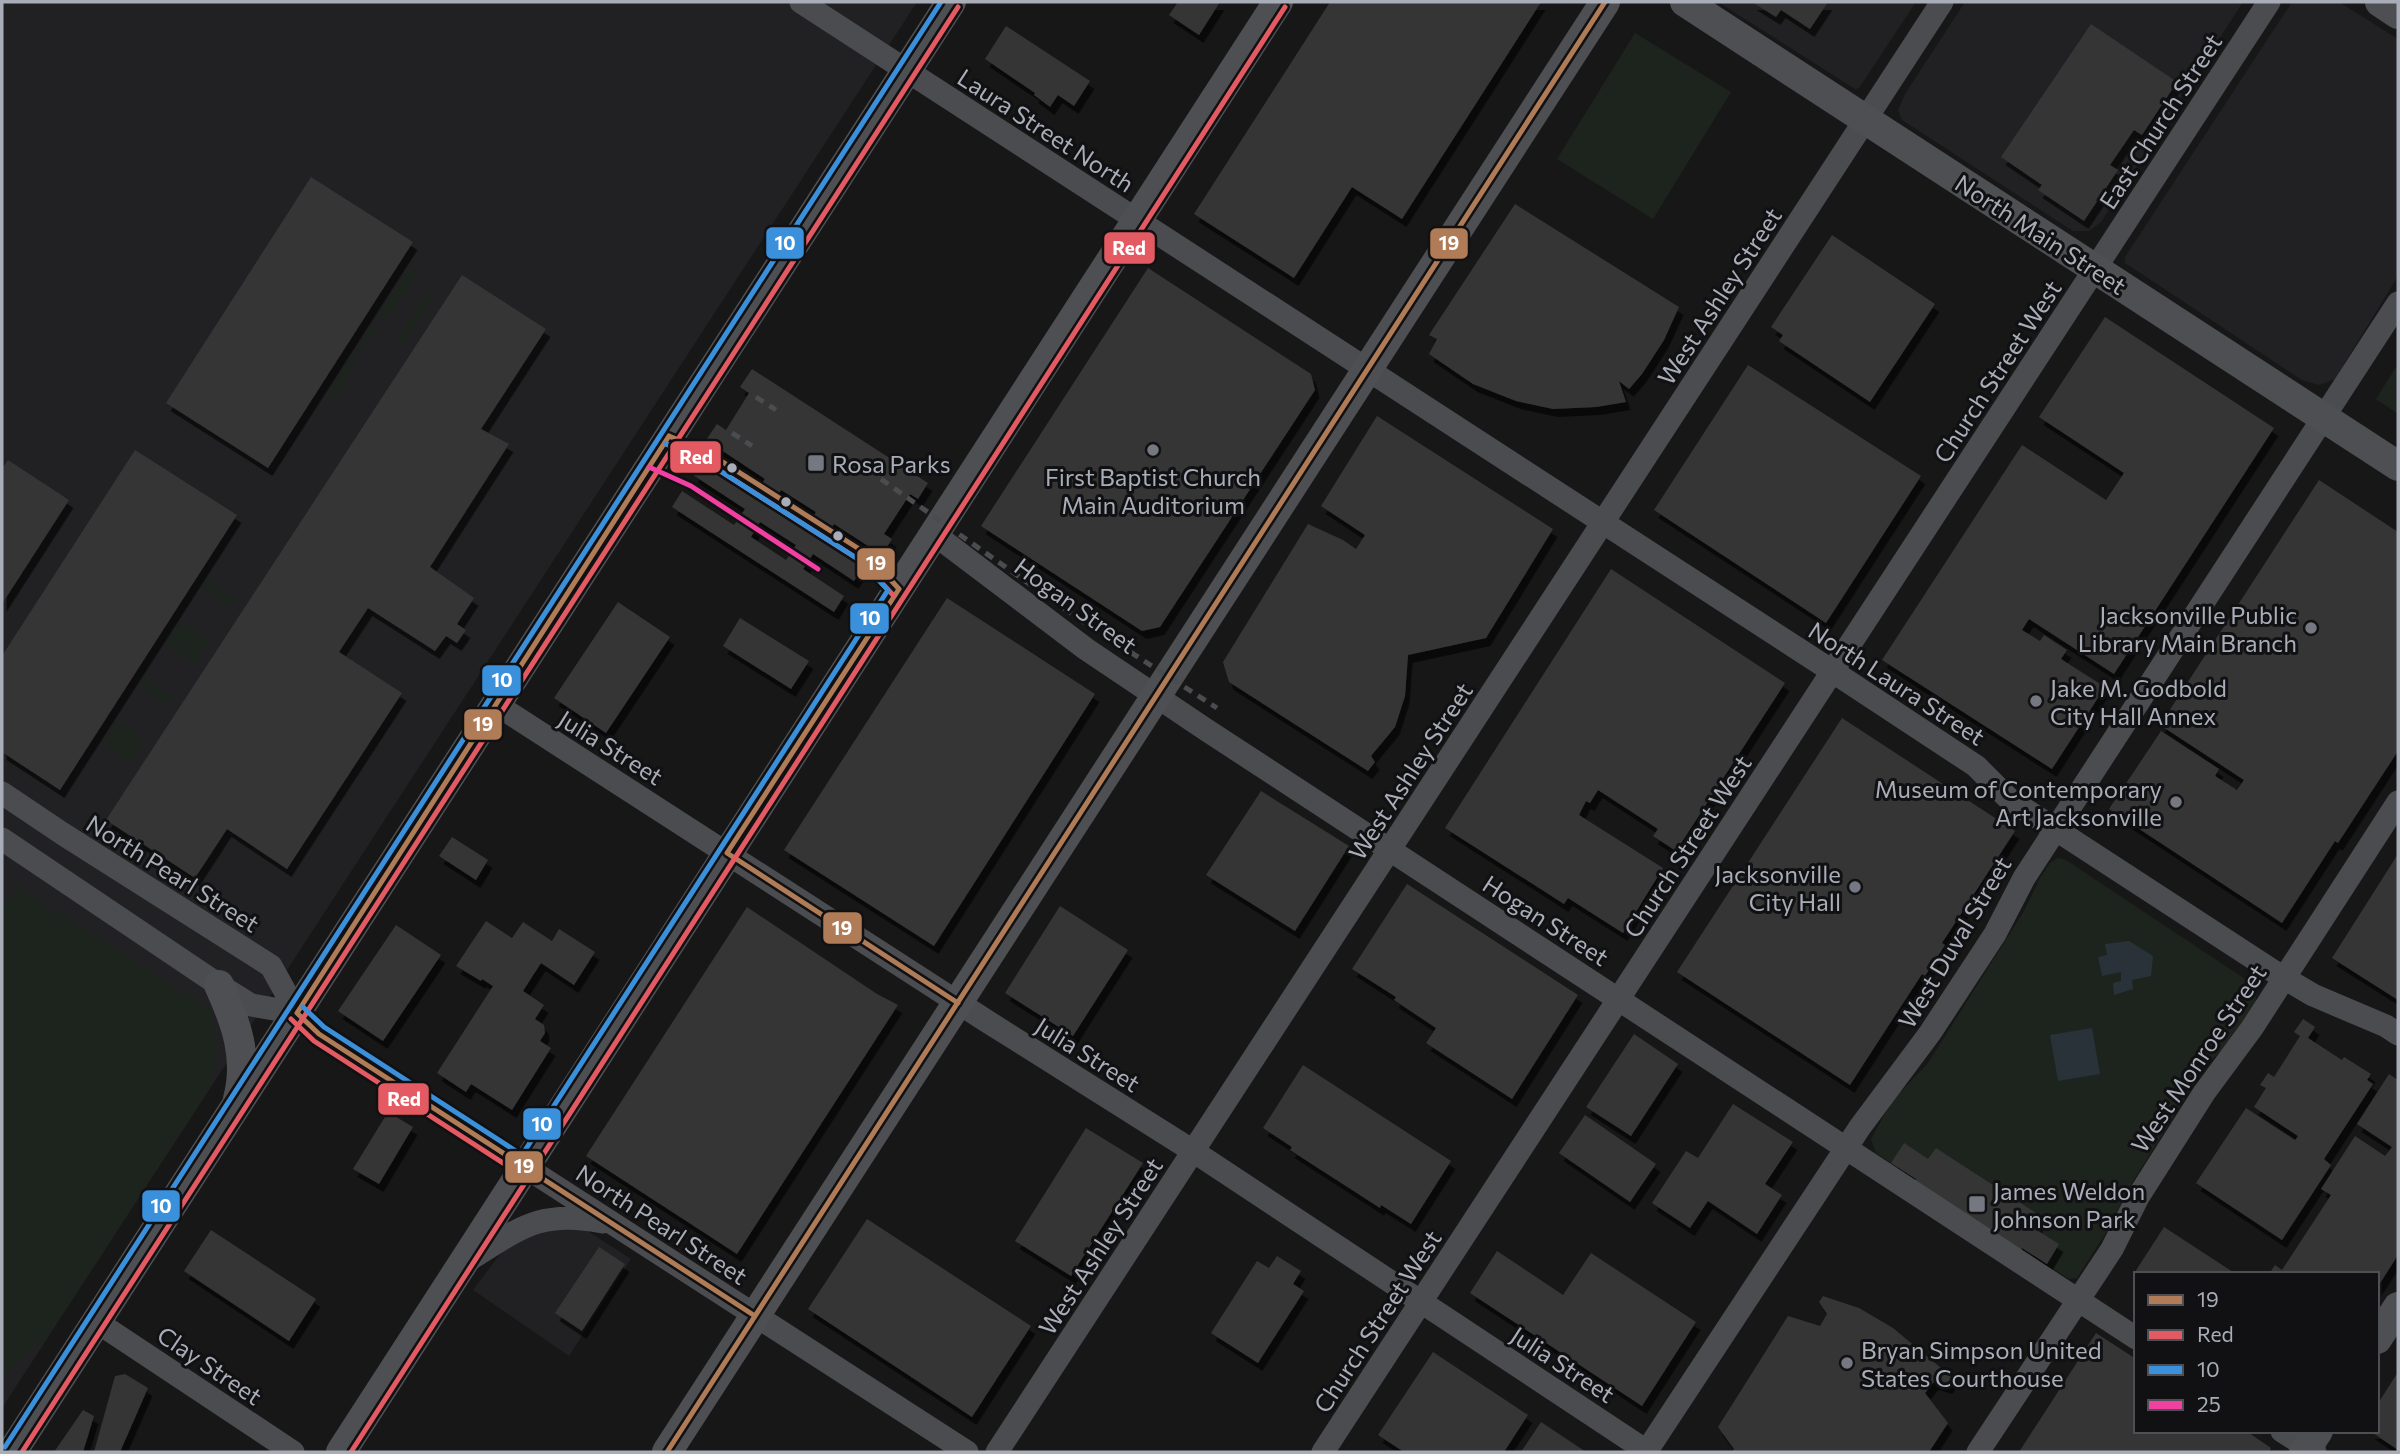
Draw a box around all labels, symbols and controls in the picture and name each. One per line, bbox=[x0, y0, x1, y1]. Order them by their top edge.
street label: East Church Street bbox=[2093, 28, 2228, 214]
street label: Laura Street North bbox=[952, 62, 1140, 198]
street label: North Main Street bbox=[1950, 168, 2132, 300]
street label: West Ashley Street bbox=[1651, 202, 1787, 390]
line badge: 10 bbox=[765, 226, 805, 260]
line badge: 19 bbox=[1429, 227, 1469, 260]
text: 10 bbox=[774, 231, 796, 254]
line badge: Red bbox=[1103, 231, 1156, 265]
text: 19 bbox=[1439, 231, 1459, 254]
text: Red bbox=[1112, 236, 1146, 259]
street label: Church Street West bbox=[1927, 274, 2067, 468]
line badge: Red bbox=[669, 440, 722, 474]
marker: First Baptist Church Main Auditorium bbox=[1145, 442, 1161, 458]
text: Red bbox=[679, 445, 713, 468]
place label: Rosa Parks bbox=[832, 449, 951, 478]
marker: Rosa Parks bbox=[806, 453, 826, 473]
unlabelled marker bbox=[725, 461, 739, 475]
place label: First Baptist Church Main Auditorium bbox=[1045, 462, 1261, 519]
unlabelled marker bbox=[779, 495, 793, 509]
unlabelled marker bbox=[831, 529, 845, 543]
line badge: 19 bbox=[856, 547, 896, 581]
text: 19 bbox=[866, 551, 886, 574]
street label: Hogan Street bbox=[1009, 551, 1143, 659]
place label: Jacksonville Public Library Main Branch bbox=[2078, 600, 2297, 657]
line badge: 10 bbox=[849, 602, 890, 635]
text: 10 bbox=[859, 606, 881, 629]
street label: North Laura Street bbox=[1803, 615, 1991, 751]
marker: Jacksonville Public Library Main Branch bbox=[2303, 620, 2319, 636]
line badge: 10 bbox=[481, 664, 522, 697]
text: 10 bbox=[491, 668, 513, 691]
place label: Jake M. Godbold City Hall Annex bbox=[2050, 673, 2227, 730]
street label: West Ashley Street bbox=[1342, 677, 1478, 865]
marker: Jake M. Godbold City Hall Annex bbox=[2028, 693, 2044, 709]
street label: Julia Street bbox=[553, 704, 669, 791]
line badge: 19 bbox=[463, 708, 503, 741]
text: 19 bbox=[473, 712, 493, 735]
street label: Church Street West bbox=[1617, 749, 1757, 943]
place label: Museum of Contemporary Art Jacksonville bbox=[1875, 774, 2162, 831]
marker: Museum of Contemporary Art Jacksonville bbox=[2168, 794, 2184, 810]
street label: North Pearl Street bbox=[81, 808, 265, 938]
street label: West Duval Street bbox=[1891, 851, 2017, 1033]
place label: Jacksonville City Hall bbox=[1715, 859, 1841, 916]
street label: Hogan Street bbox=[1478, 869, 1614, 971]
marker: Jacksonville City Hall bbox=[1847, 879, 1863, 895]
line badge: 19 bbox=[822, 911, 863, 945]
text: 19 bbox=[832, 916, 852, 939]
street label: West Monroe Street bbox=[2124, 958, 2272, 1157]
street label: Julia Street bbox=[1030, 1011, 1146, 1098]
line badge: Red bbox=[377, 1082, 430, 1116]
text: Red bbox=[387, 1087, 421, 1110]
line badge: 10 bbox=[522, 1107, 562, 1141]
text: 10 bbox=[531, 1112, 553, 1135]
line badge: 19 bbox=[504, 1150, 544, 1184]
street label: West Ashley Street bbox=[1032, 1152, 1168, 1340]
text: 19 bbox=[514, 1154, 534, 1177]
street label: North Pearl Street bbox=[571, 1158, 753, 1290]
place label: James Weldon Johnson Park bbox=[1993, 1176, 2145, 1233]
line badge: 10 bbox=[141, 1189, 181, 1223]
text: 10 bbox=[150, 1194, 172, 1217]
marker: James Weldon Johnson Park bbox=[1967, 1194, 1987, 1214]
street label: Church Street West bbox=[1307, 1224, 1447, 1418]
legend bbox=[2134, 1272, 2379, 1433]
text: 19 bbox=[2197, 1286, 2219, 1311]
street label: Clay Street bbox=[152, 1320, 268, 1411]
street label: Julia Street bbox=[1506, 1320, 1620, 1408]
text: Red bbox=[2197, 1321, 2234, 1346]
place label: Bryan Simpson United States Courthouse bbox=[1861, 1335, 2102, 1392]
marker: Bryan Simpson United States Courthouse bbox=[1839, 1355, 1855, 1371]
text: 10 bbox=[2197, 1356, 2220, 1381]
text: 25 bbox=[2197, 1391, 2221, 1416]

